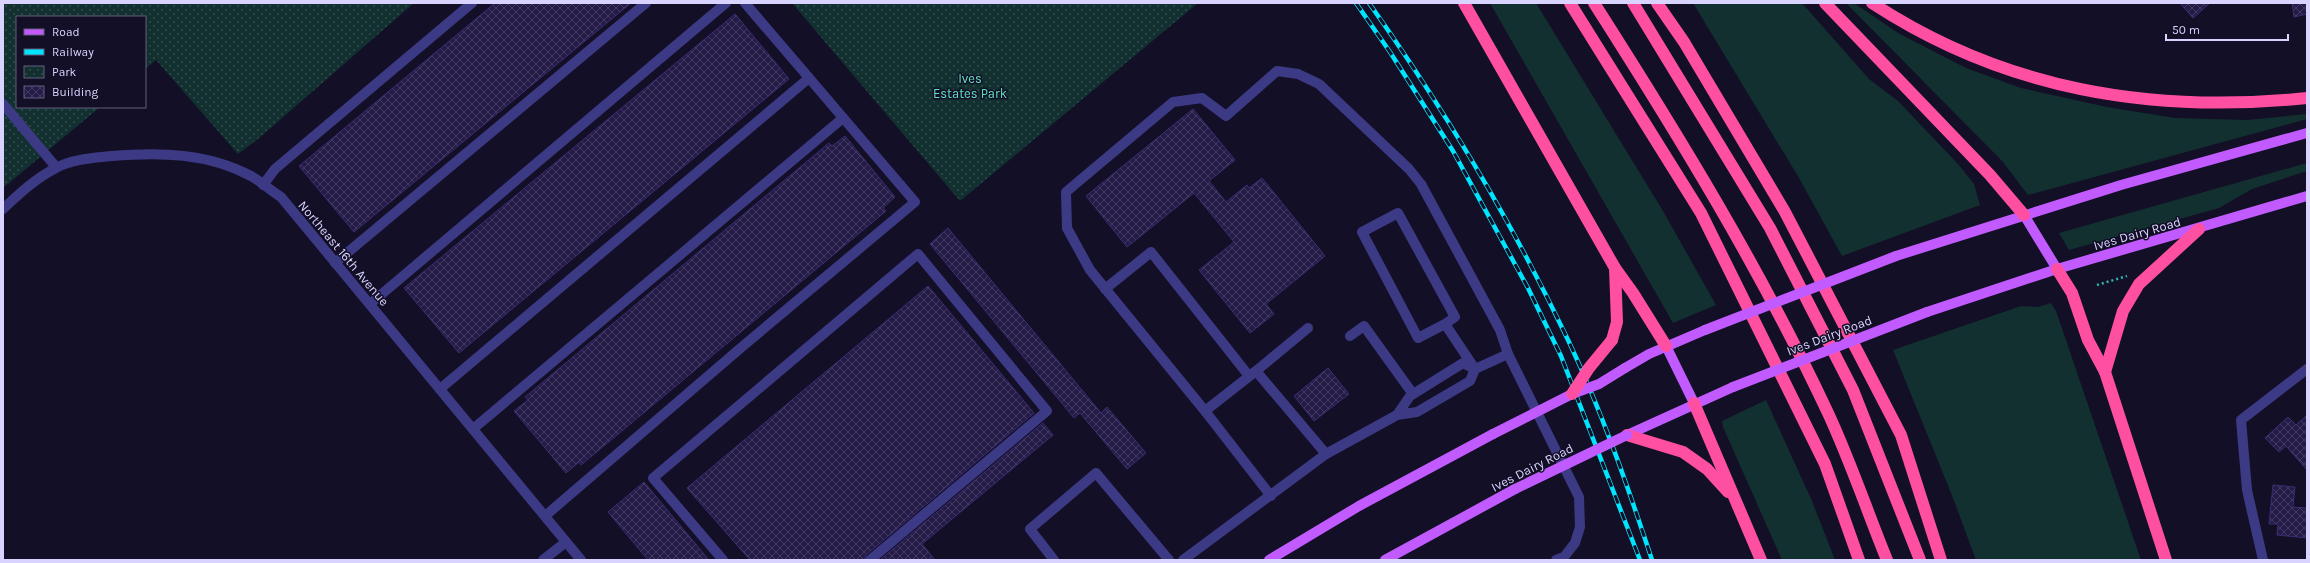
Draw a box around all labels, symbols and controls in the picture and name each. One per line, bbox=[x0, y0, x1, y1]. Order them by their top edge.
legend bbox=[16, 16, 146, 108]
scale bar bbox=[2166, 16, 2288, 42]
text: 50 m bbox=[2172, 23, 2200, 37]
text: Road bbox=[52, 25, 80, 39]
text: Railway bbox=[52, 45, 94, 59]
text: Park bbox=[52, 65, 77, 79]
park label: Ives Estates Park bbox=[933, 71, 1007, 101]
text: Building bbox=[52, 85, 99, 99]
street label: Northeast 16th Avenue bbox=[295, 198, 392, 309]
street label: Ives Dairy Road bbox=[2092, 214, 2183, 253]
street label: Ives Dairy Road bbox=[1784, 312, 1874, 359]
street label: Ives Dairy Road bbox=[1489, 440, 1576, 495]

